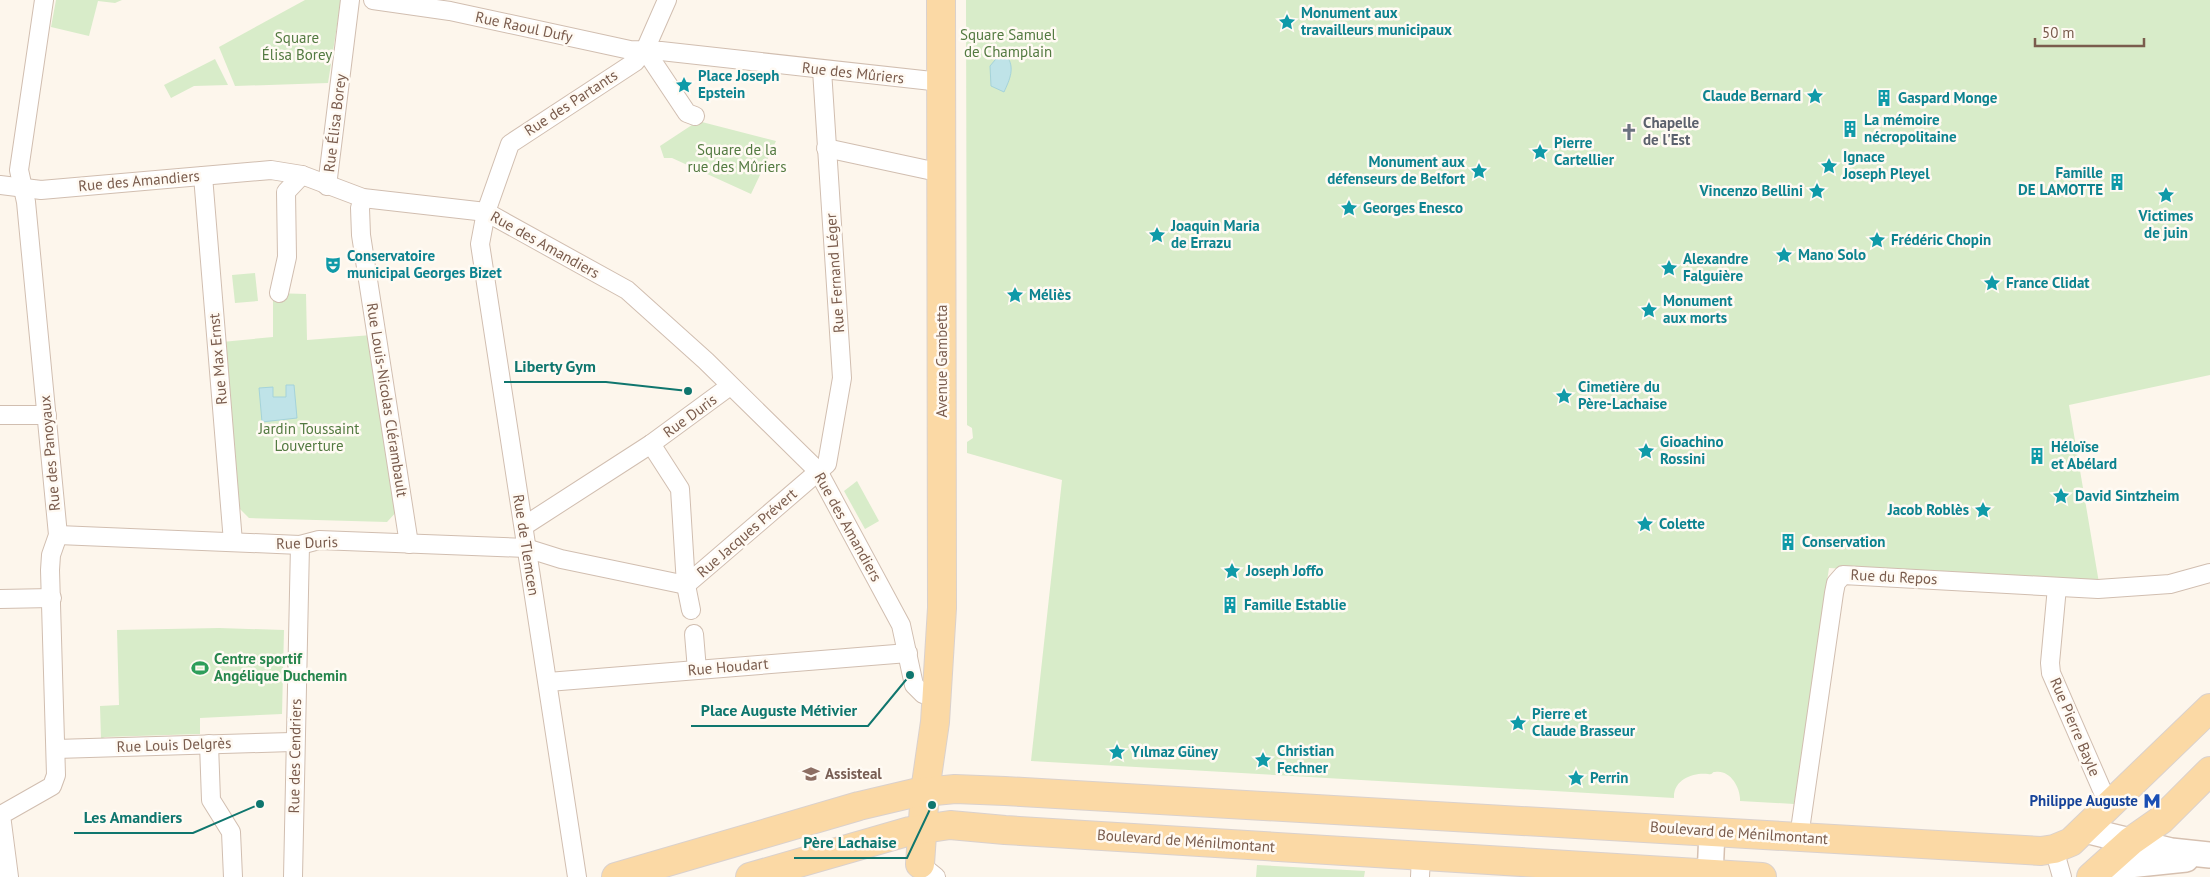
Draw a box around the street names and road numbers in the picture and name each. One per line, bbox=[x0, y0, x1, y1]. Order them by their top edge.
street label: Rue Raoul Dufy bbox=[474, 7, 574, 46]
street label: Rue des Mûriers bbox=[801, 58, 905, 87]
street label: Rue des Partants bbox=[520, 65, 621, 140]
street label: Rue Élisa Borey bbox=[319, 73, 350, 173]
street label: Rue des Amandiers bbox=[77, 166, 200, 195]
street label: Rue des Amandiers bbox=[487, 207, 603, 282]
street label: Rue Fernand Léger bbox=[821, 213, 848, 334]
street label: Rue Louis-Nicolas Clérambault bbox=[363, 301, 412, 498]
street label: Avenue Gambetta bbox=[932, 305, 951, 417]
street label: Rue Max Ernst bbox=[204, 312, 231, 406]
street label: Rue Duris bbox=[659, 390, 720, 441]
street label: Rue des Panoyaux bbox=[35, 394, 64, 512]
street label: Rue des Amandiers bbox=[811, 469, 886, 585]
street label: Rue Jacques Prévert bbox=[693, 484, 801, 581]
street label: Rue de Tlemcen bbox=[509, 493, 544, 597]
street label: Rue Duris bbox=[276, 532, 338, 553]
street label: Rue du Repos bbox=[1850, 565, 1938, 588]
street label: Rue Houdart bbox=[687, 654, 769, 679]
street label: Rue Pierre Bayle bbox=[2046, 675, 2105, 779]
street label: Rue des Cendriers bbox=[284, 699, 305, 813]
street label: Rue Louis Delgrès bbox=[116, 733, 232, 756]
street label: Boulevard de Ménilmontant bbox=[1649, 817, 1829, 848]
street label: Boulevard de Ménilmontant bbox=[1096, 825, 1276, 856]

